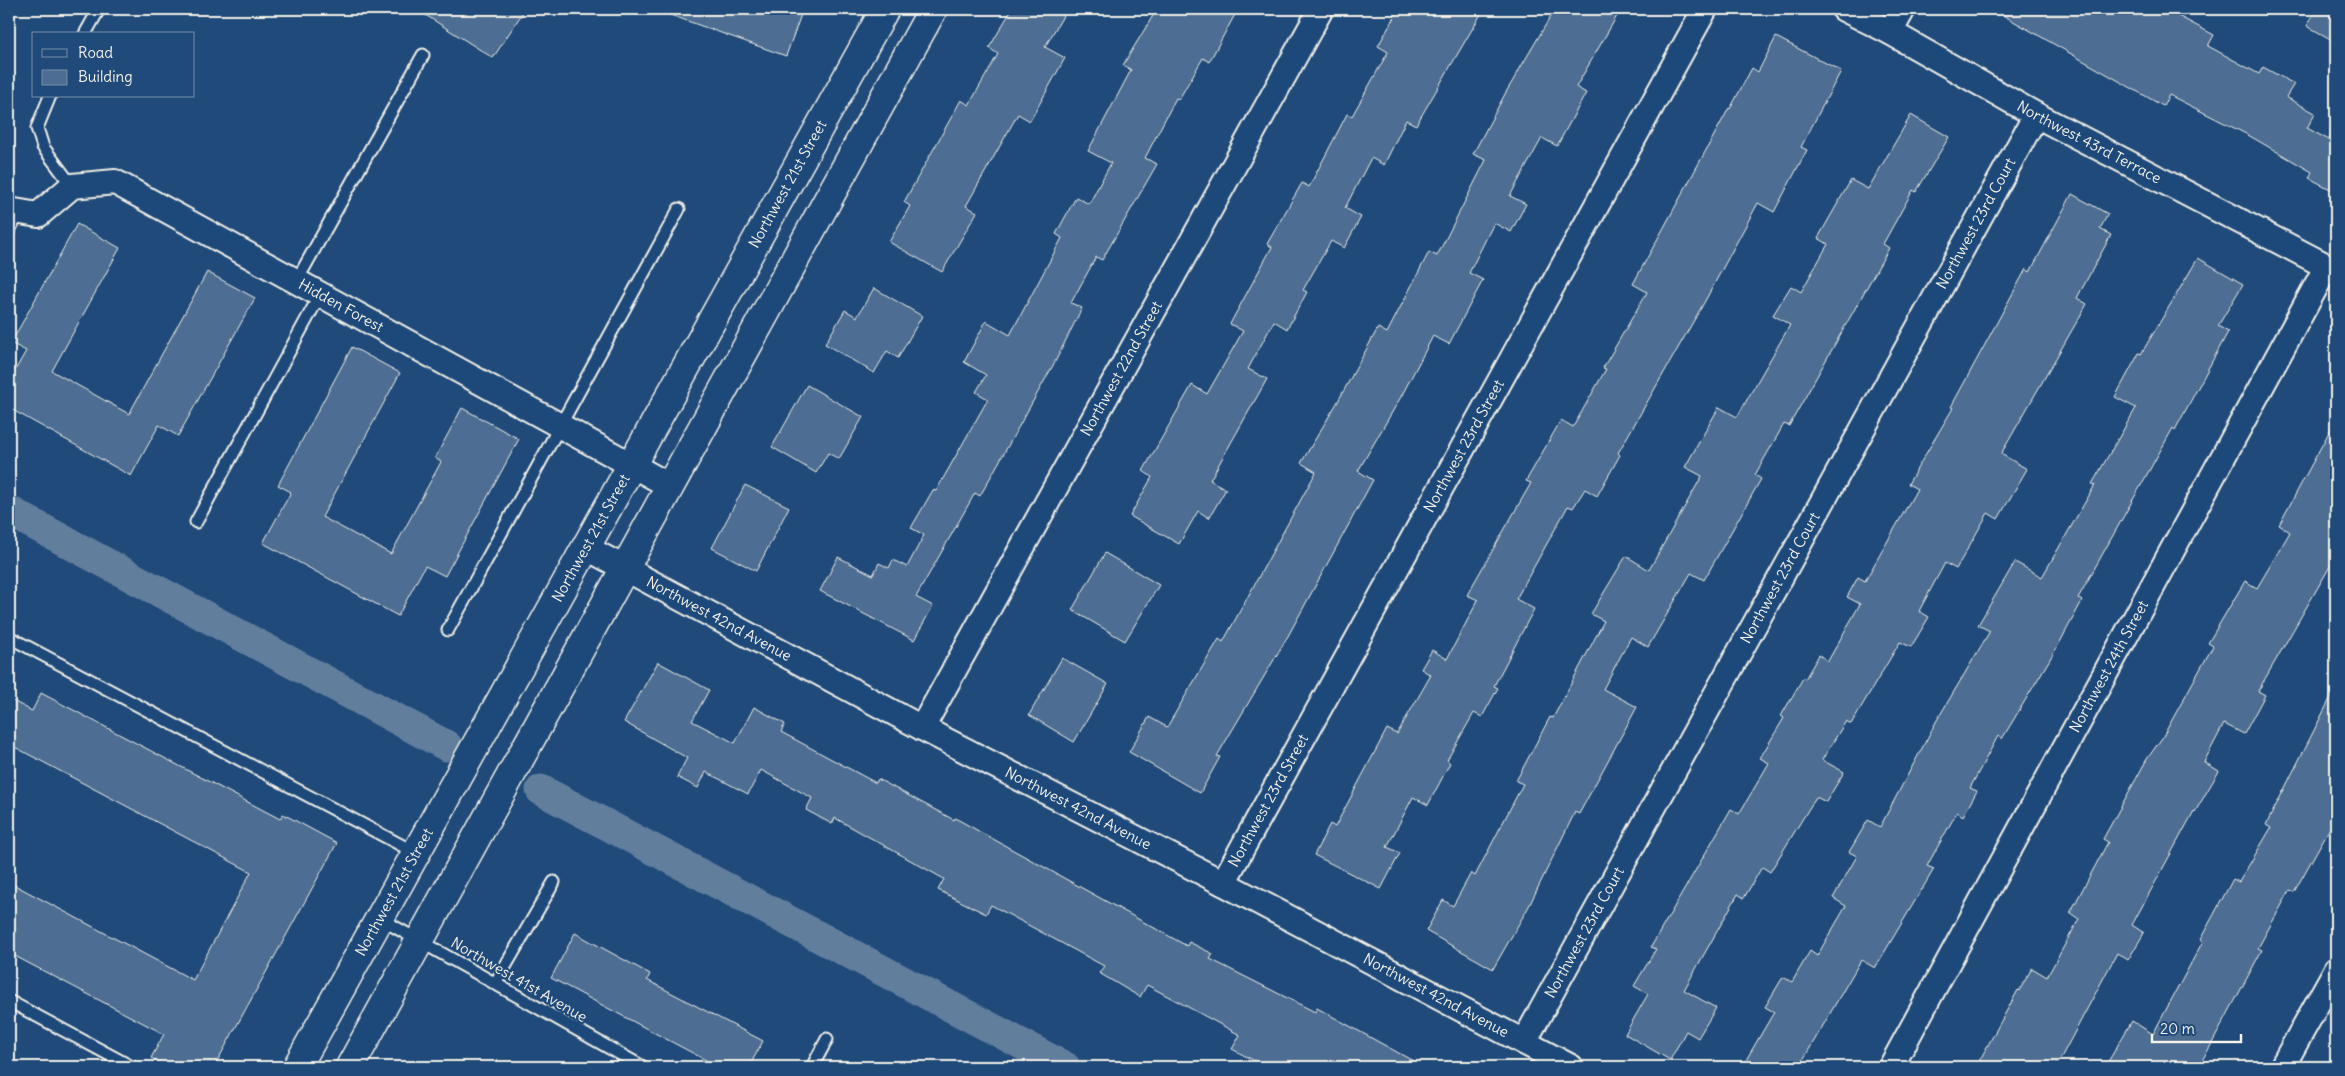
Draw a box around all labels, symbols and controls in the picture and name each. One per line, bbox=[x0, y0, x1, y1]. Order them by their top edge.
legend bbox=[32, 32, 195, 98]
text: Road bbox=[78, 43, 113, 62]
text: Building bbox=[78, 67, 133, 86]
street label: Northwest 43rd Terrace bbox=[2014, 96, 2165, 187]
street label: Northwest 21st Street bbox=[744, 117, 830, 251]
street label: Northwest 23rd Court bbox=[1932, 154, 2019, 292]
street label: Hidden Forest bbox=[295, 274, 387, 336]
street label: Northwest 22nd Street bbox=[1076, 298, 1166, 439]
street label: Northwest 23rd Street bbox=[1419, 376, 1508, 516]
street label: Northwest 21st Street bbox=[547, 471, 634, 605]
street label: Northwest 23rd Court bbox=[1736, 509, 1824, 647]
street label: Northwest 42nd Avenue bbox=[643, 572, 795, 665]
street label: Northwest 24th Street bbox=[2065, 597, 2152, 736]
street label: Northwest 23rd Street bbox=[1224, 731, 1312, 870]
street label: Northwest 42nd Avenue bbox=[1002, 762, 1155, 853]
street label: Northwest 21st Street bbox=[351, 825, 437, 959]
street label: Northwest 23rd Court bbox=[1540, 863, 1628, 1001]
street label: Northwest 41st Avenue bbox=[448, 933, 591, 1026]
street label: Northwest 42nd Avenue bbox=[1360, 949, 1512, 1041]
scale bar bbox=[2152, 1011, 2241, 1043]
text: 20 m bbox=[2160, 1019, 2195, 1038]

